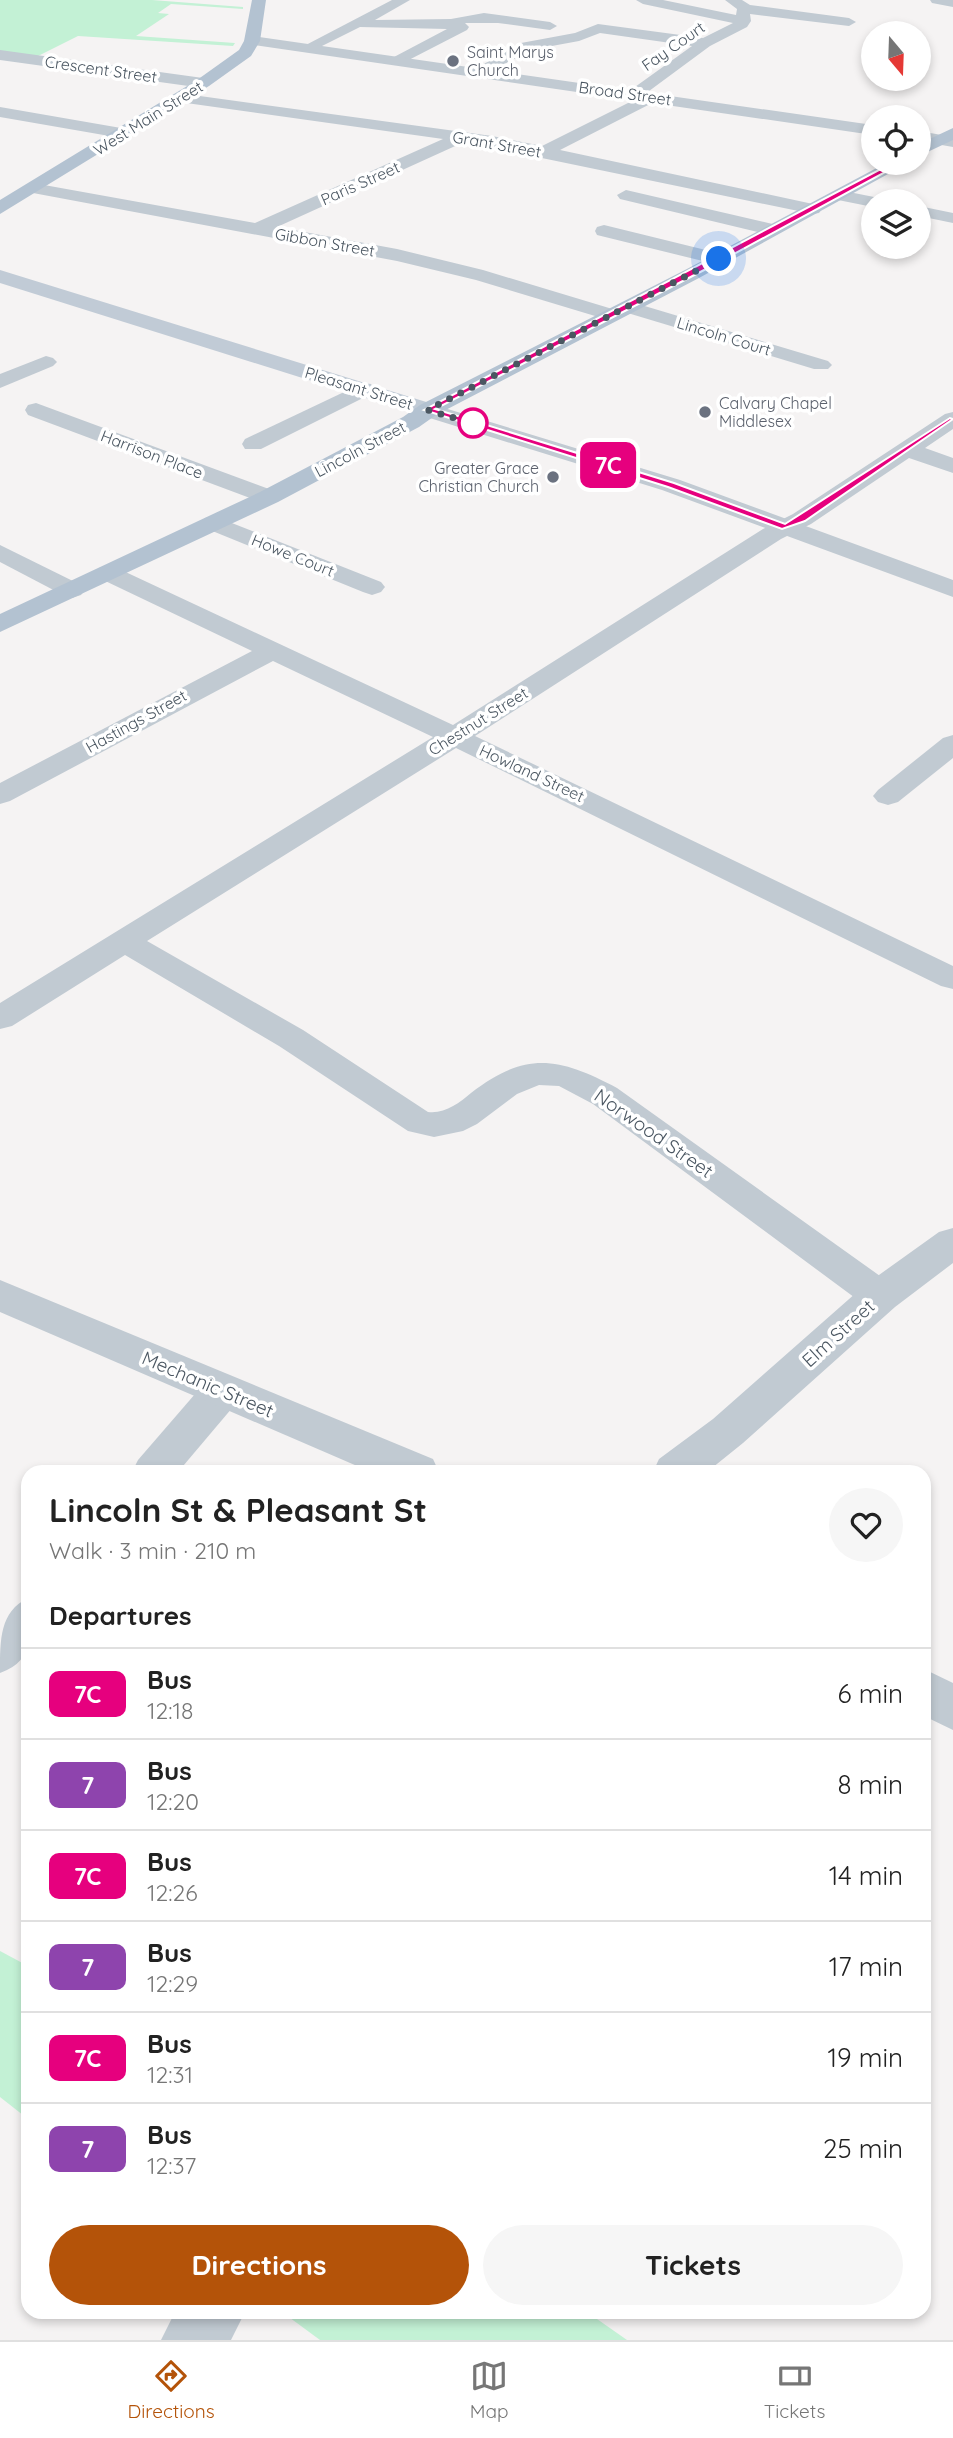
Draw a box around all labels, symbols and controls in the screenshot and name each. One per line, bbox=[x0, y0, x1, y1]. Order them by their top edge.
street label: Fay Court bbox=[637, 17, 709, 75]
north arrow bbox=[861, 21, 931, 91]
map controls bbox=[861, 21, 931, 259]
place label: Saint Marys Church bbox=[467, 42, 554, 80]
street label: Crescent Street bbox=[44, 51, 158, 87]
marker: Saint Marys Church bbox=[445, 53, 461, 69]
street label: West Main Street bbox=[90, 76, 206, 160]
street label: Broad Street bbox=[577, 77, 673, 109]
button: locate bbox=[861, 105, 931, 175]
street label: Grant Street bbox=[451, 126, 543, 162]
street label: Paris Street bbox=[317, 157, 403, 209]
button: layers bbox=[861, 189, 931, 259]
street label: Gibbon Street bbox=[274, 223, 376, 261]
your location bbox=[701, 241, 736, 276]
street label: Lincoln Court bbox=[675, 312, 773, 360]
street label: Pleasant Street bbox=[303, 362, 415, 414]
place label: Calvary Chapel Middlesex bbox=[719, 393, 832, 431]
marker: Calvary Chapel Middlesex bbox=[697, 404, 713, 420]
unlabelled marker bbox=[458, 408, 488, 438]
street label: Lincoln Street bbox=[311, 417, 409, 481]
street label: Harrison Place bbox=[98, 425, 206, 483]
line badge: 7C bbox=[576, 442, 640, 488]
text: 7C bbox=[594, 450, 622, 480]
place label: Greater Grace Christian Church bbox=[418, 458, 539, 496]
marker: Greater Grace Christian Church bbox=[545, 469, 561, 485]
street label: Howe Court bbox=[249, 529, 337, 581]
street label: Chestnut Street bbox=[425, 682, 531, 760]
street label: Hastings Street bbox=[82, 685, 190, 757]
street label: Howland Street bbox=[476, 740, 588, 806]
street label: Norwood Street bbox=[590, 1083, 718, 1183]
street label: Elm Street bbox=[797, 1294, 879, 1372]
street label: Mechanic Street bbox=[139, 1345, 277, 1423]
button: heart bbox=[829, 1488, 903, 1562]
text: Lincoln St & Pleasant St bbox=[49, 1489, 427, 1530]
text: Walk · 3 min · 210 m bbox=[49, 1536, 256, 1565]
text: Departures bbox=[49, 1599, 192, 1632]
text: Bus bbox=[147, 1663, 192, 1696]
text: 6 min bbox=[838, 1677, 903, 1710]
text: 7C bbox=[74, 1679, 101, 1709]
text: 12:18 bbox=[147, 1696, 193, 1725]
text: Bus bbox=[147, 1754, 192, 1787]
text: 8 min bbox=[838, 1768, 903, 1801]
text: 7 bbox=[81, 1770, 94, 1800]
text: 12:20 bbox=[147, 1787, 199, 1816]
text: Bus bbox=[147, 1845, 192, 1878]
text: 14 min bbox=[829, 1859, 903, 1892]
text: 7C bbox=[74, 1861, 101, 1891]
text: 12:26 bbox=[147, 1878, 198, 1907]
text: Bus bbox=[147, 1936, 192, 1969]
text: 17 min bbox=[829, 1950, 903, 1983]
text: 7 bbox=[81, 1952, 94, 1982]
text: 12:29 bbox=[147, 1969, 198, 1998]
text: Bus bbox=[147, 2027, 192, 2060]
text: 19 min bbox=[827, 2041, 903, 2074]
text: 7C bbox=[74, 2043, 101, 2073]
text: 12:31 bbox=[147, 2060, 193, 2089]
text: Bus bbox=[147, 2118, 192, 2151]
text: 25 min bbox=[823, 2132, 903, 2165]
text: 7 bbox=[81, 2134, 94, 2164]
text: 12:37 bbox=[147, 2151, 196, 2180]
button: Directions bbox=[49, 2225, 469, 2305]
button: Tickets bbox=[483, 2225, 903, 2305]
tab: Directions bbox=[128, 2357, 215, 2423]
tab: Map bbox=[470, 2357, 509, 2423]
tab: Tickets bbox=[764, 2357, 825, 2423]

